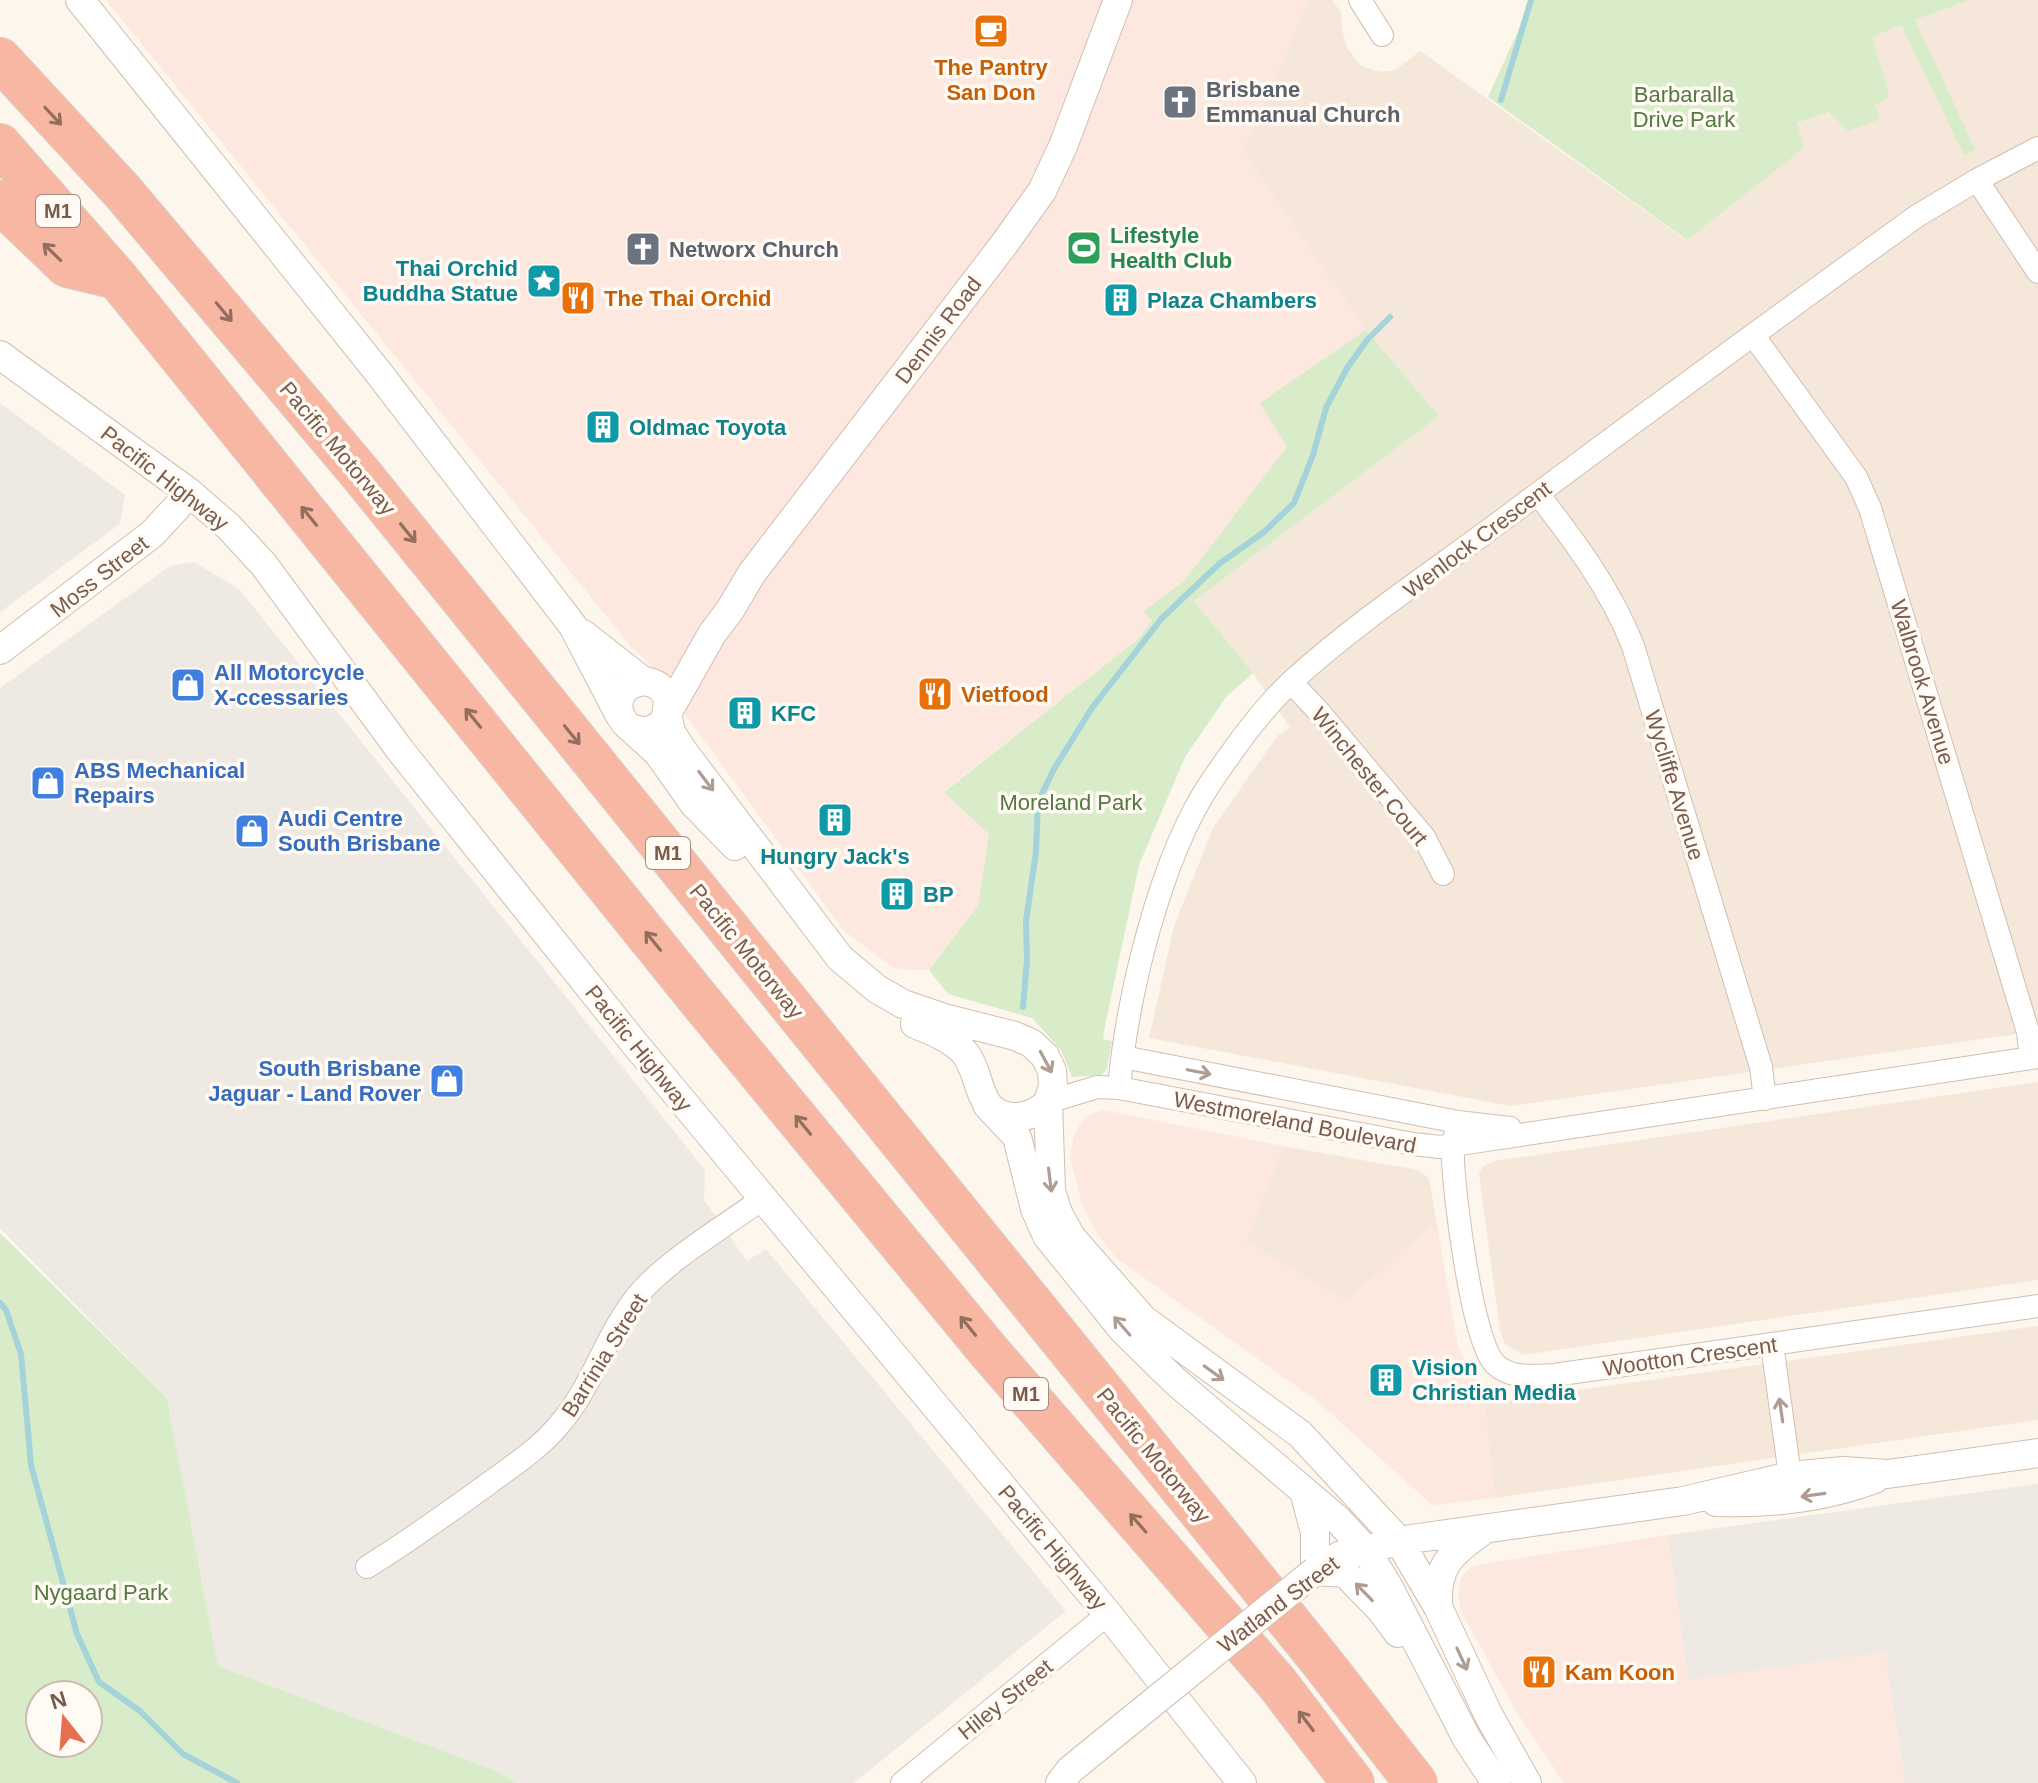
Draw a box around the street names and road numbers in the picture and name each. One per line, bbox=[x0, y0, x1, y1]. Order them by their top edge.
road number: M1 bbox=[36, 195, 80, 227]
street label: Dennis Road bbox=[890, 272, 987, 389]
street label: Pacific Motorway bbox=[275, 377, 401, 520]
street label: Pacific Highway bbox=[96, 421, 234, 536]
street label: Wenlock Crescent bbox=[1399, 476, 1556, 603]
street label: Moss Street bbox=[45, 530, 153, 622]
street label: Walbrook Avenue bbox=[1886, 597, 1960, 768]
street label: Winchester Court bbox=[1306, 702, 1433, 850]
street label: Wycliffe Avenue bbox=[1640, 707, 1709, 863]
road number: M1 bbox=[646, 837, 690, 869]
street label: Pacific Motorway bbox=[685, 879, 809, 1024]
street label: Pacific Highway bbox=[580, 980, 697, 1117]
street label: Westmoreland Boulevard bbox=[1171, 1087, 1418, 1158]
street label: Barrinia Street bbox=[557, 1289, 652, 1422]
street label: Wootton Crescent bbox=[1601, 1332, 1779, 1381]
road number: M1 bbox=[1004, 1378, 1048, 1410]
street label: Pacific Motorway bbox=[1092, 1383, 1216, 1528]
street label: Pacific Highway bbox=[993, 1480, 1112, 1615]
street label: Watland Street bbox=[1213, 1551, 1344, 1658]
street label: Hiley Street bbox=[953, 1654, 1057, 1745]

